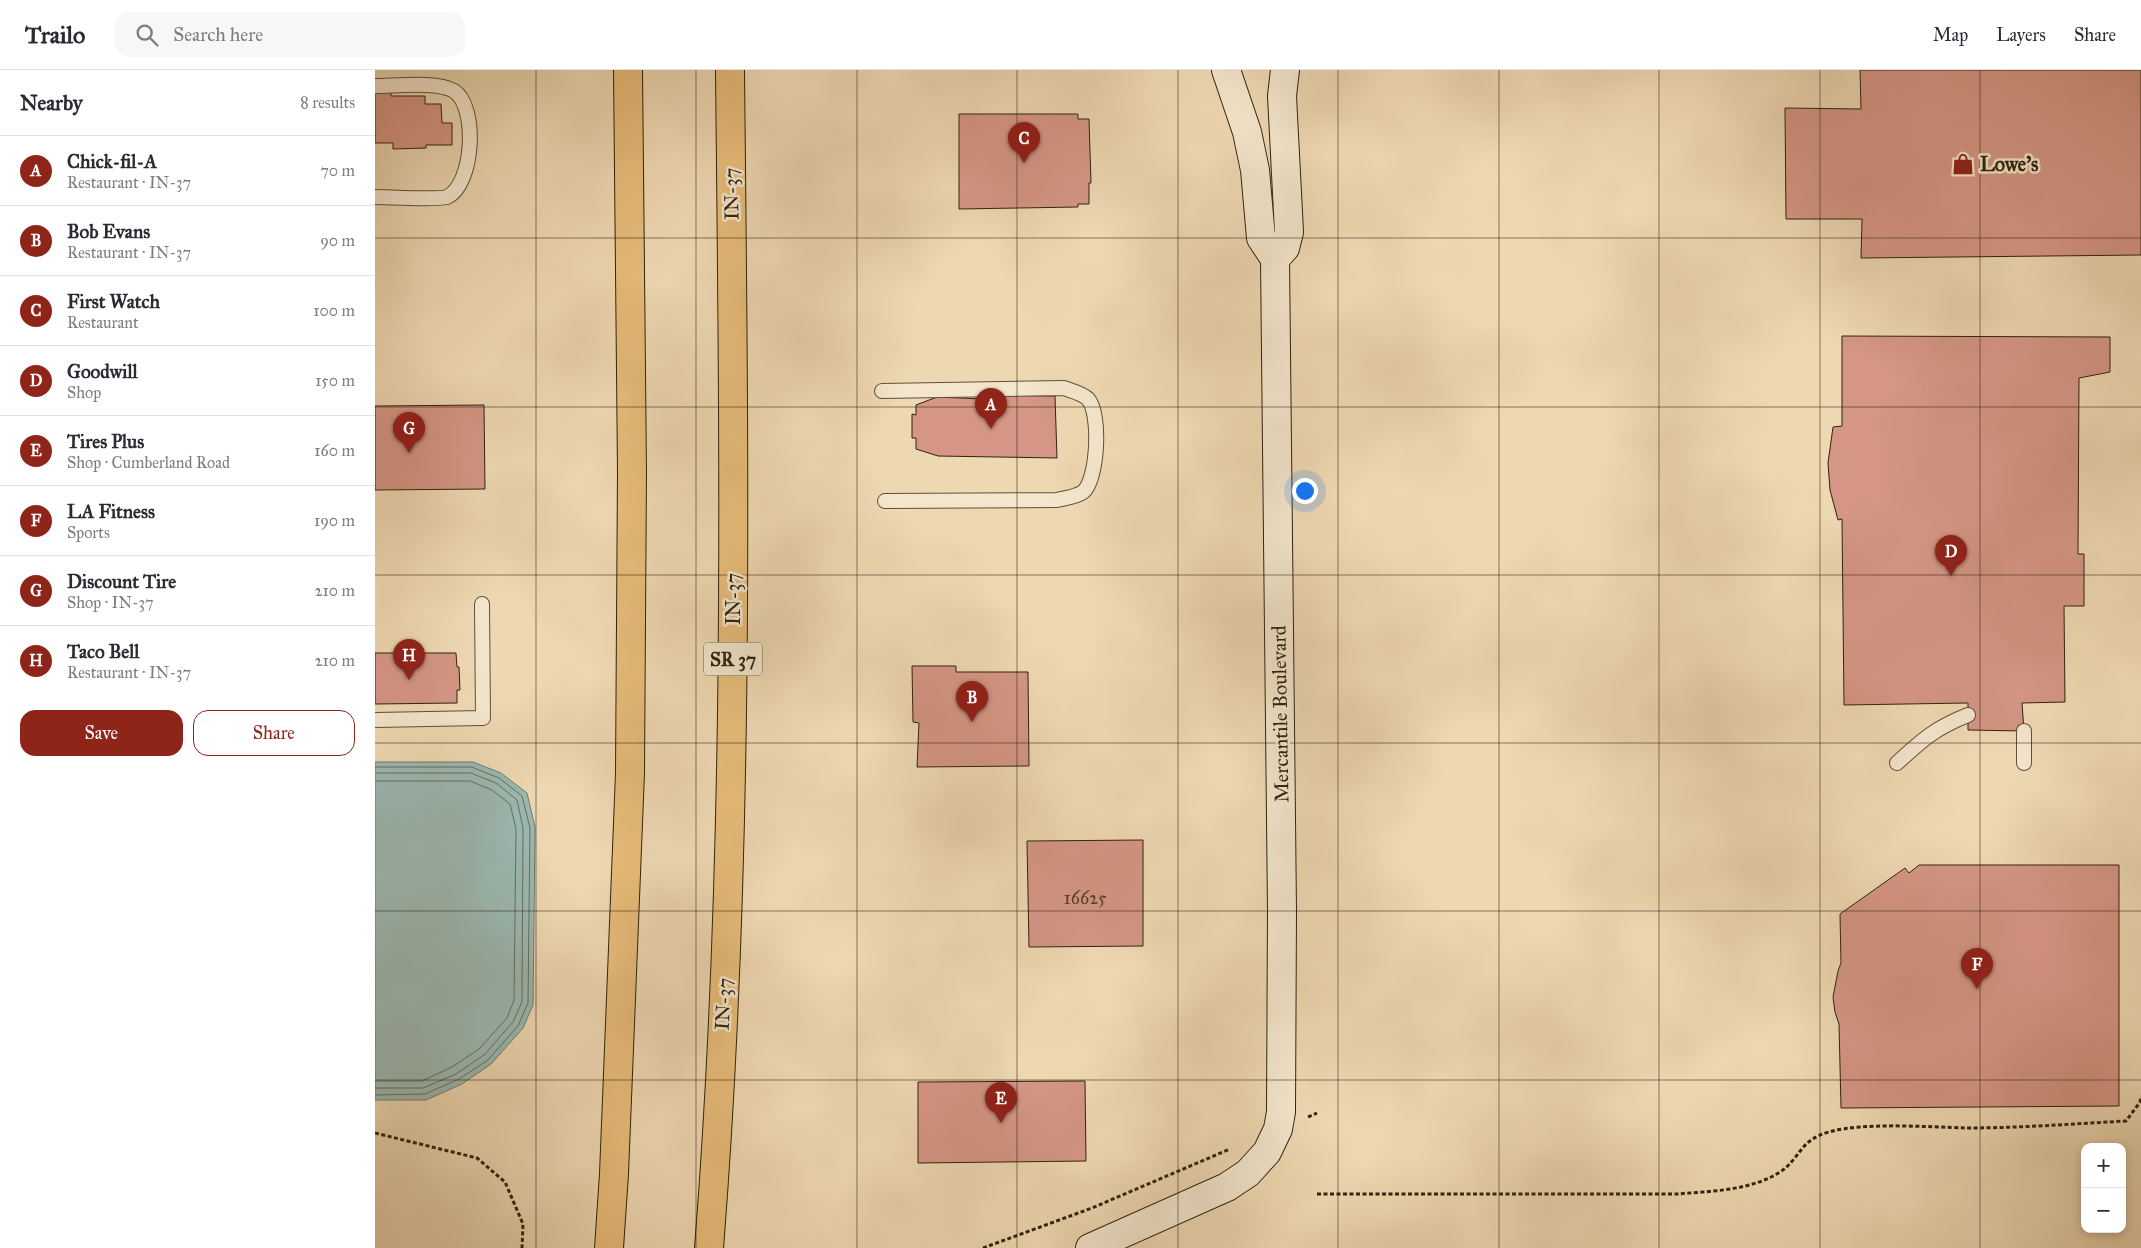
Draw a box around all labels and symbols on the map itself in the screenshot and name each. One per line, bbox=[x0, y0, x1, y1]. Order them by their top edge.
pin: C bbox=[1008, 122, 1040, 163]
shop icon: Lowe's bbox=[1950, 151, 1976, 177]
place label: Lowe's bbox=[1980, 152, 2039, 176]
street label: IN-37 bbox=[719, 168, 743, 220]
pin: A bbox=[975, 388, 1007, 429]
pin: G bbox=[393, 412, 425, 453]
your location bbox=[1292, 478, 1318, 504]
pin: D bbox=[1935, 535, 1967, 576]
street label: IN-37 bbox=[721, 573, 745, 625]
street label: Mercantile Boulevard bbox=[1266, 625, 1294, 803]
pin: H bbox=[393, 639, 425, 680]
road number: SR 37 bbox=[704, 642, 762, 676]
pin: B bbox=[956, 681, 988, 722]
house number: 16625 bbox=[1064, 887, 1107, 909]
pin: F bbox=[1961, 948, 1993, 989]
street label: IN-37 bbox=[710, 977, 736, 1031]
pin: E bbox=[985, 1082, 1017, 1123]

